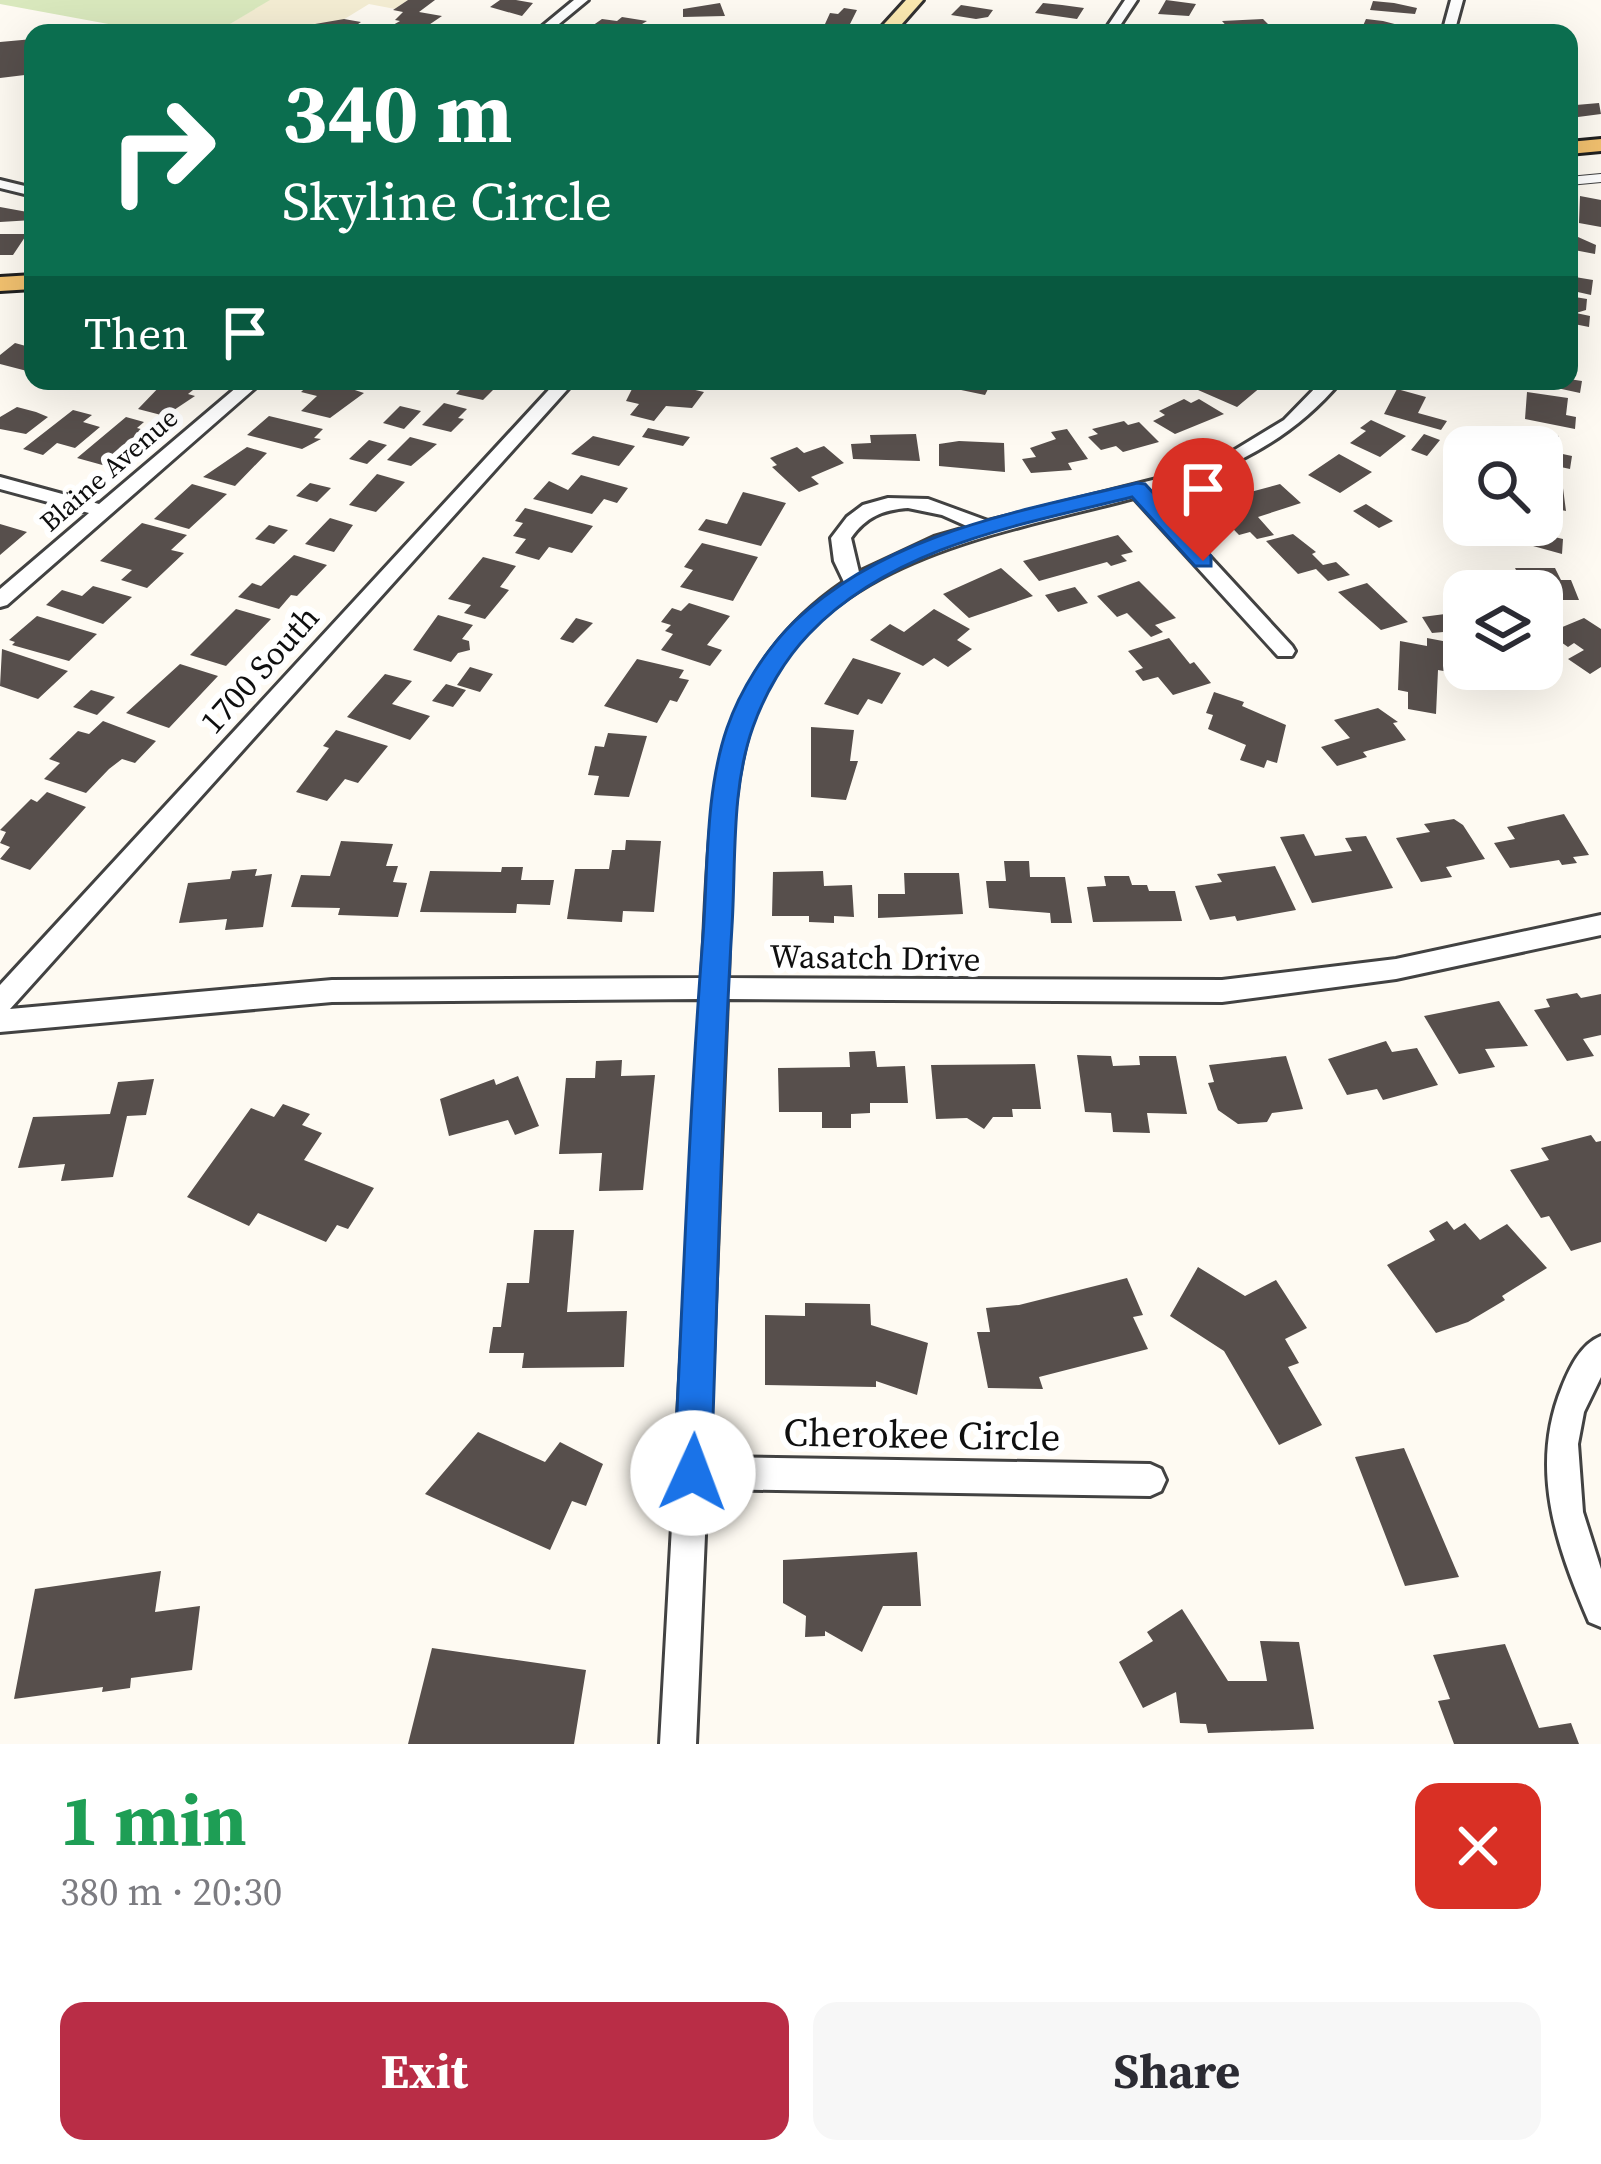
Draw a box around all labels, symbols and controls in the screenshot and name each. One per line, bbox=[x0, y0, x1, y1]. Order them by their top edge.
text: 340 m bbox=[282, 55, 513, 170]
icon: right bbox=[84, 72, 240, 228]
text: Skyline Circle bbox=[282, 164, 612, 238]
icon: arrive bbox=[212, 300, 278, 366]
text: Then bbox=[84, 302, 188, 364]
street label: Blaine Avenue bbox=[32, 399, 185, 540]
map controls bbox=[1443, 426, 1563, 690]
button: search bbox=[1443, 426, 1563, 546]
pin bbox=[1152, 438, 1254, 561]
icon: arrive bbox=[1170, 456, 1236, 522]
button: layers bbox=[1443, 570, 1563, 690]
street label: 1700 South bbox=[190, 596, 329, 743]
street label: Wasatch Drive bbox=[769, 933, 981, 982]
street label: Cherokee Circle bbox=[783, 1406, 1061, 1463]
position arrow bbox=[630, 1410, 756, 1536]
text: 1 min bbox=[60, 1770, 247, 1869]
button: close bbox=[1415, 1783, 1541, 1909]
text: 380 m · 20:30 bbox=[60, 1865, 282, 1918]
button: Exit bbox=[60, 2002, 789, 2140]
button: Share bbox=[813, 2002, 1541, 2140]

